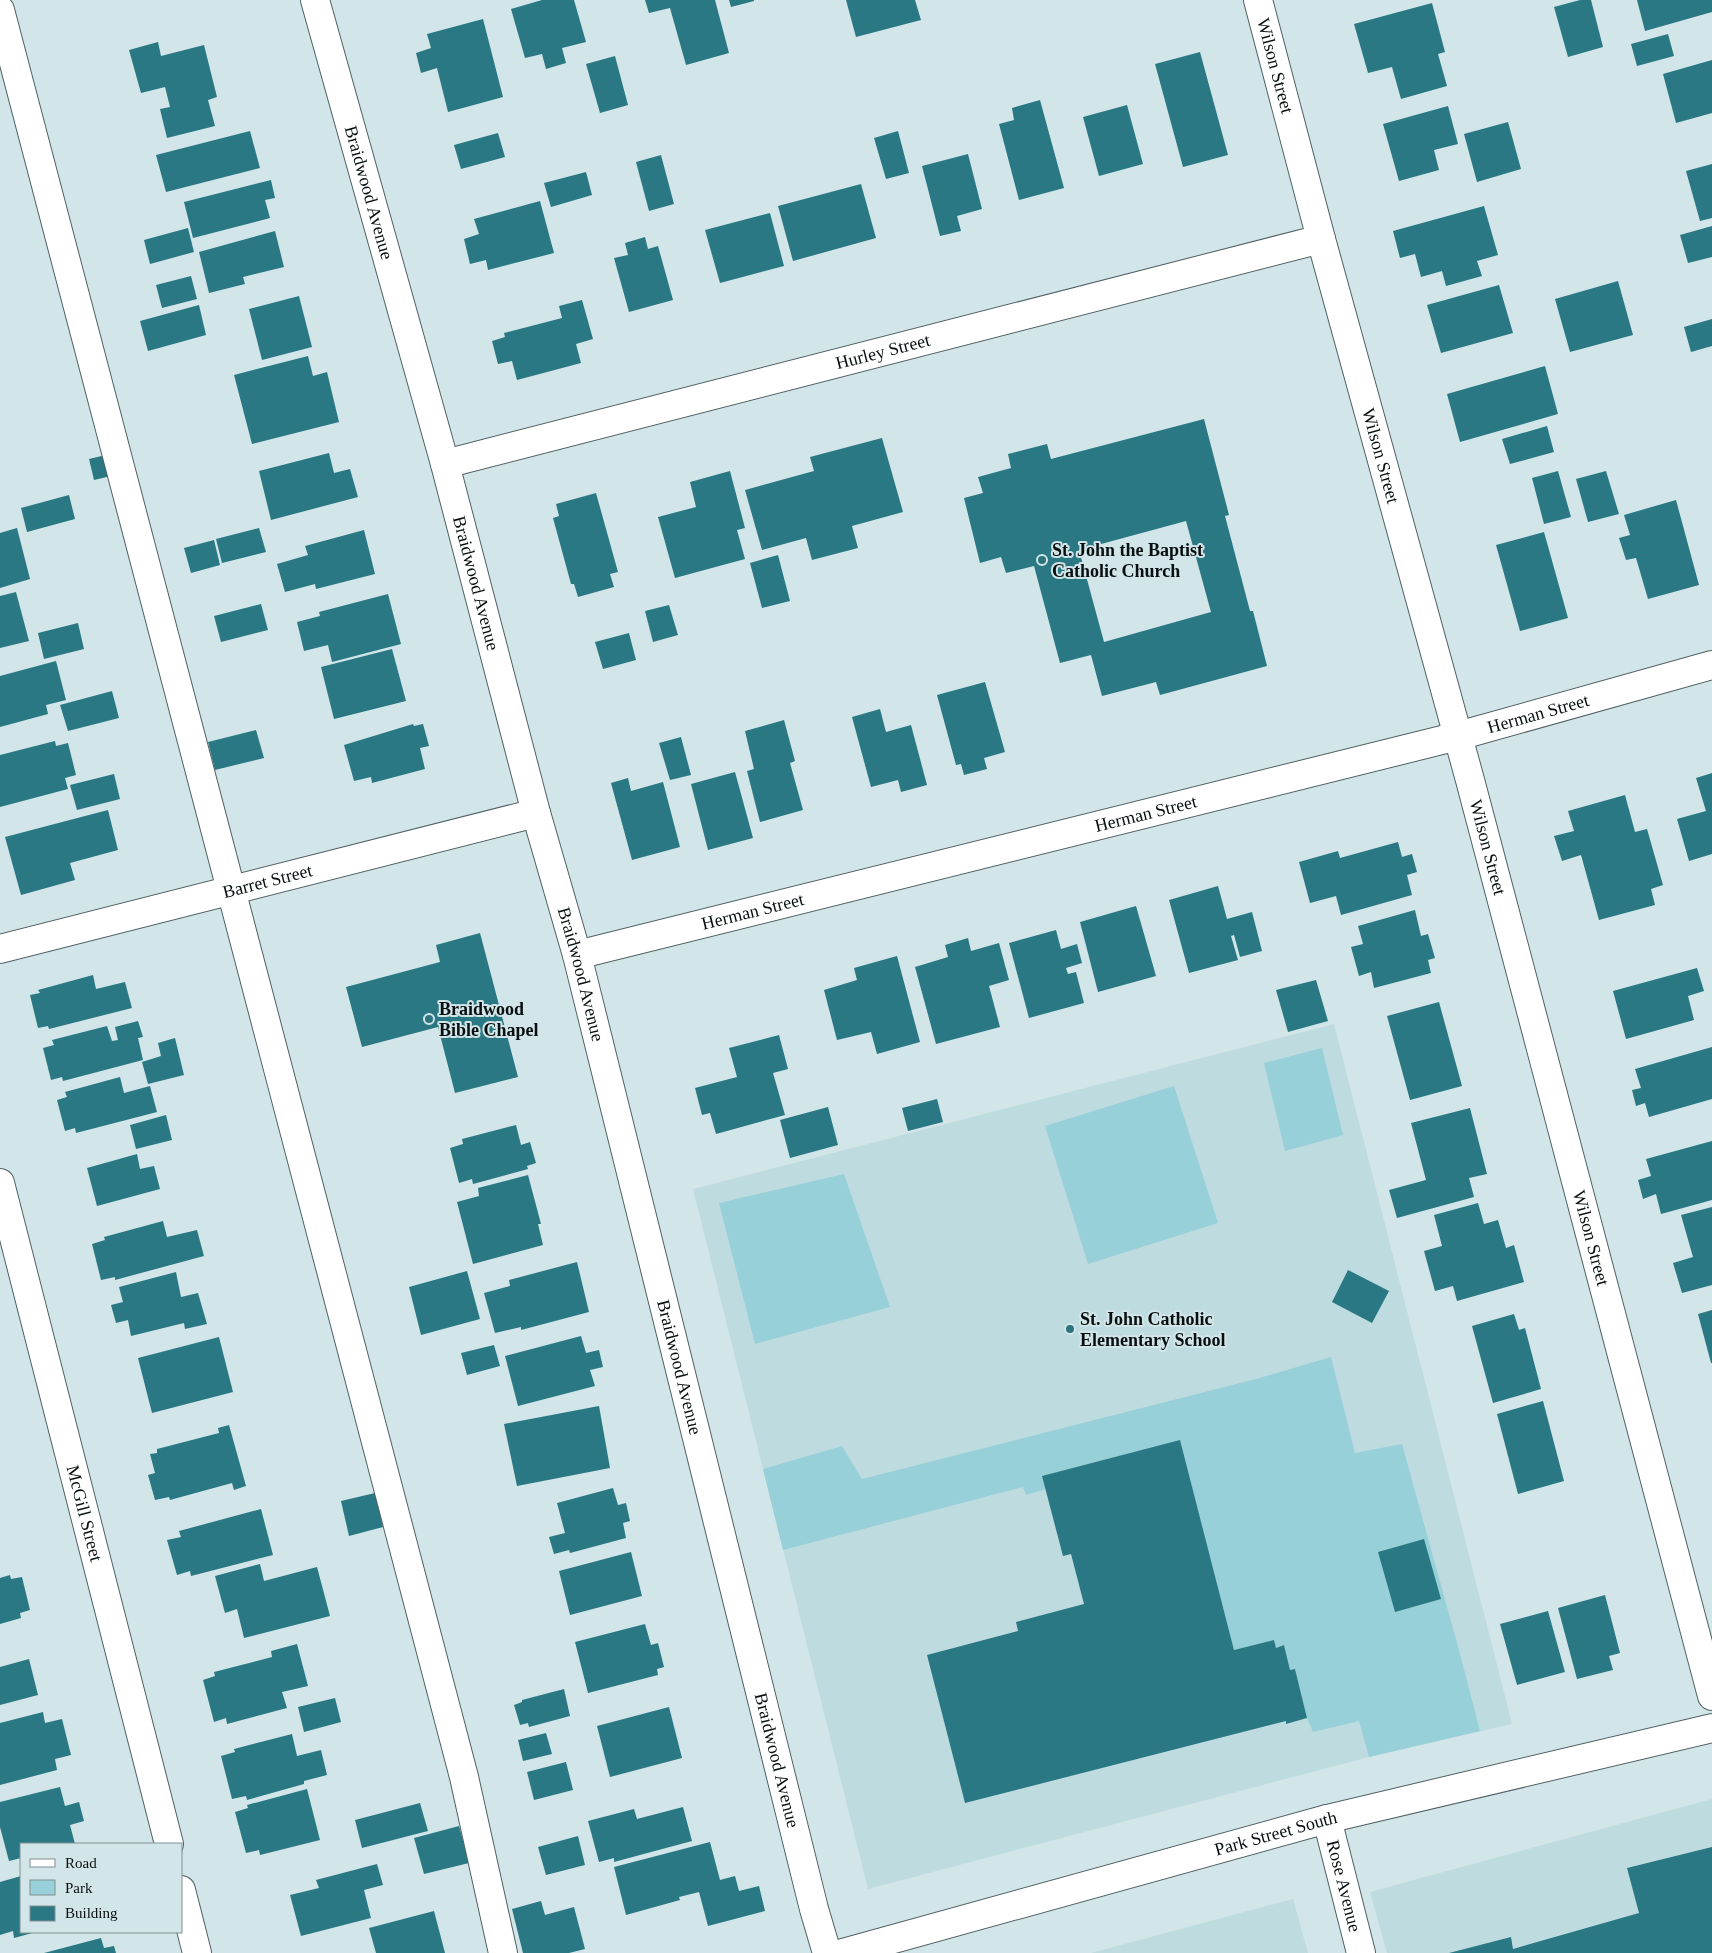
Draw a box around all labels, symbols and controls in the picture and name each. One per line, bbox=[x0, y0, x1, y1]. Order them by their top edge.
street label: Wilson Street bbox=[1253, 16, 1297, 116]
street label: Braidwood Avenue bbox=[341, 123, 397, 262]
street label: Hurley Street bbox=[834, 330, 932, 373]
street label: Wilson Street bbox=[1358, 406, 1403, 506]
street label: Braidwood Avenue bbox=[449, 514, 503, 653]
place label: St. John the Baptist Catholic Church bbox=[1052, 540, 1203, 581]
marker: St. John the Baptist Catholic Church bbox=[1036, 554, 1048, 566]
street label: Herman Street bbox=[1485, 690, 1591, 737]
street label: Herman Street bbox=[1093, 791, 1199, 836]
street label: Wilson Street bbox=[1466, 798, 1510, 897]
street label: Barret Street bbox=[221, 860, 314, 902]
street label: Herman Street bbox=[700, 889, 806, 934]
street label: Braidwood Avenue bbox=[554, 905, 608, 1044]
place label: Braidwood Bible Chapel bbox=[439, 999, 539, 1040]
marker: Braidwood Bible Chapel bbox=[423, 1013, 435, 1025]
street label: Wilson Street bbox=[1569, 1188, 1613, 1288]
street label: Braidwood Avenue bbox=[653, 1298, 706, 1437]
place label: St. John Catholic Elementary School bbox=[1080, 1309, 1226, 1350]
marker: St. John Catholic Elementary School bbox=[1064, 1323, 1076, 1335]
street label: McGill Street bbox=[63, 1463, 106, 1564]
street label: Braidwood Avenue bbox=[751, 1691, 803, 1830]
street label: Park Street South bbox=[1212, 1807, 1339, 1860]
street label: Rose Avenue bbox=[1323, 1838, 1365, 1934]
legend bbox=[20, 1843, 182, 1933]
text: Road bbox=[65, 1855, 97, 1871]
text: Park bbox=[65, 1880, 93, 1896]
text: Building bbox=[65, 1905, 118, 1921]

